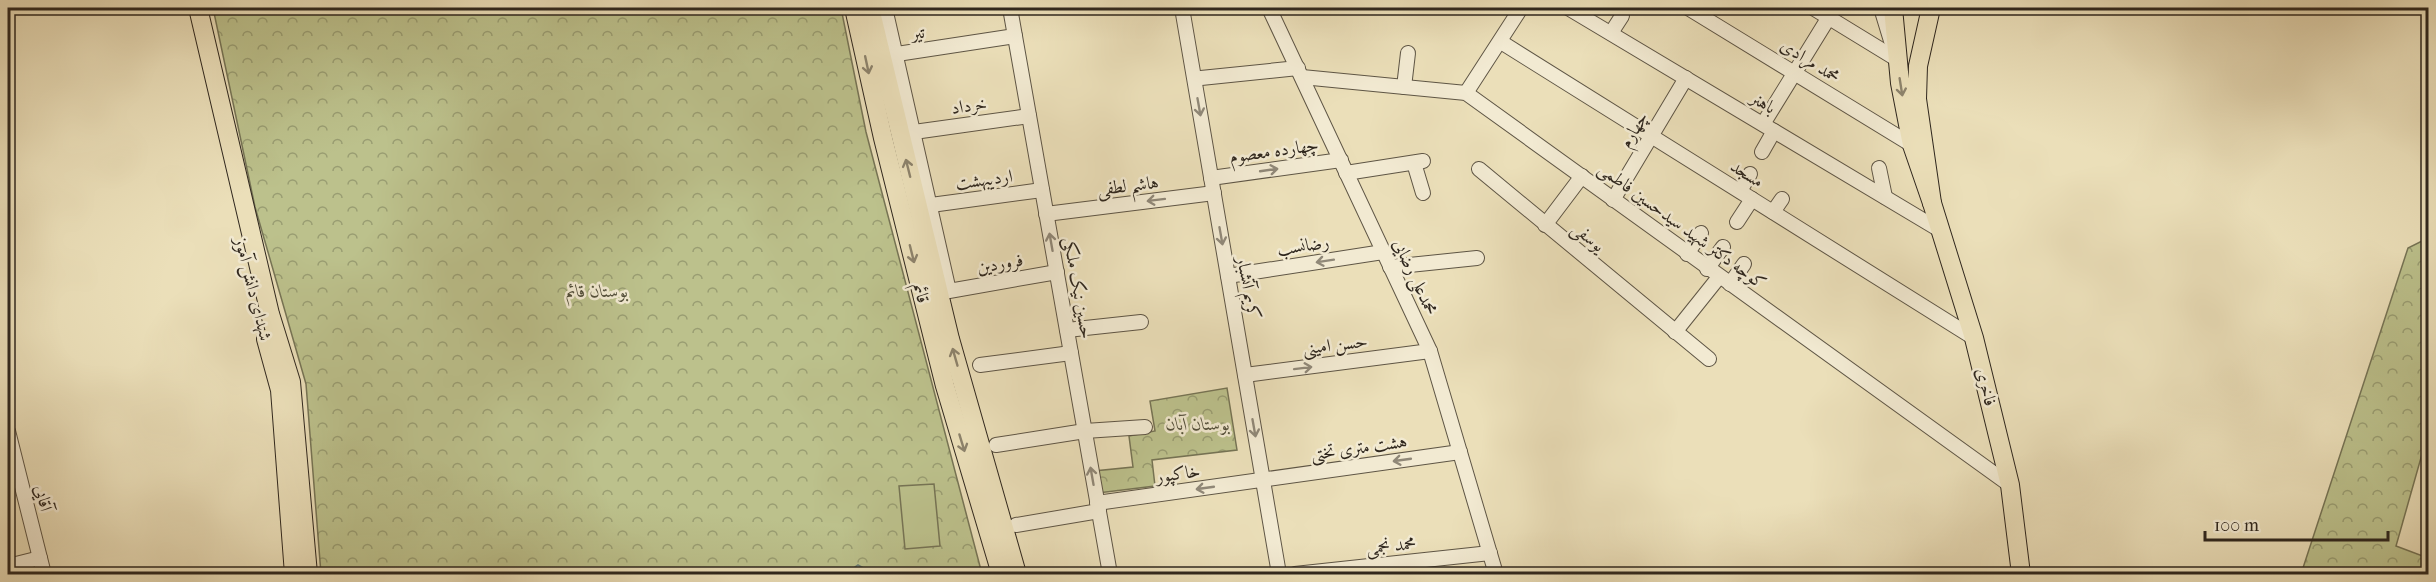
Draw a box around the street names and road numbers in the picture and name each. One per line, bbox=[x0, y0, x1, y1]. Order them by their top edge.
street label: تیر bbox=[908, 21, 927, 45]
street label: محمد مرادی bbox=[1775, 35, 1844, 89]
street label: باهنر bbox=[1745, 86, 1779, 119]
street label: خرداد bbox=[950, 93, 988, 119]
street label: چهارم bbox=[1615, 108, 1657, 154]
street label: چهارده معصوم bbox=[1228, 134, 1321, 173]
street label: مسجد bbox=[1726, 156, 1768, 192]
street label: کوچه دکتر شهید سیدحسین فاطمی bbox=[1593, 158, 1770, 296]
street label: اردیبهشت bbox=[954, 166, 1014, 195]
street label: هاشم لطفی bbox=[1096, 172, 1161, 207]
street label: یوسفی bbox=[1566, 217, 1610, 259]
street label: رضانسب bbox=[1275, 232, 1331, 261]
street label: شهدای دانش آموز bbox=[229, 233, 276, 343]
street label: حسین نیک ملکی bbox=[1057, 236, 1097, 341]
street label: محمدعلی رضایی bbox=[1386, 236, 1442, 319]
street label: فروردین bbox=[975, 250, 1025, 279]
street label: کریم آتشبار bbox=[1227, 253, 1264, 322]
street label: قائم bbox=[904, 281, 934, 307]
street label: حسن امینی bbox=[1301, 331, 1369, 361]
street label: فاخری bbox=[1971, 366, 2001, 408]
street label: هشت متری تختی bbox=[1309, 431, 1409, 467]
street label: خاکپور bbox=[1152, 460, 1202, 489]
street label: آقایی bbox=[29, 483, 57, 516]
street label: محمد نجمی bbox=[1365, 533, 1417, 560]

